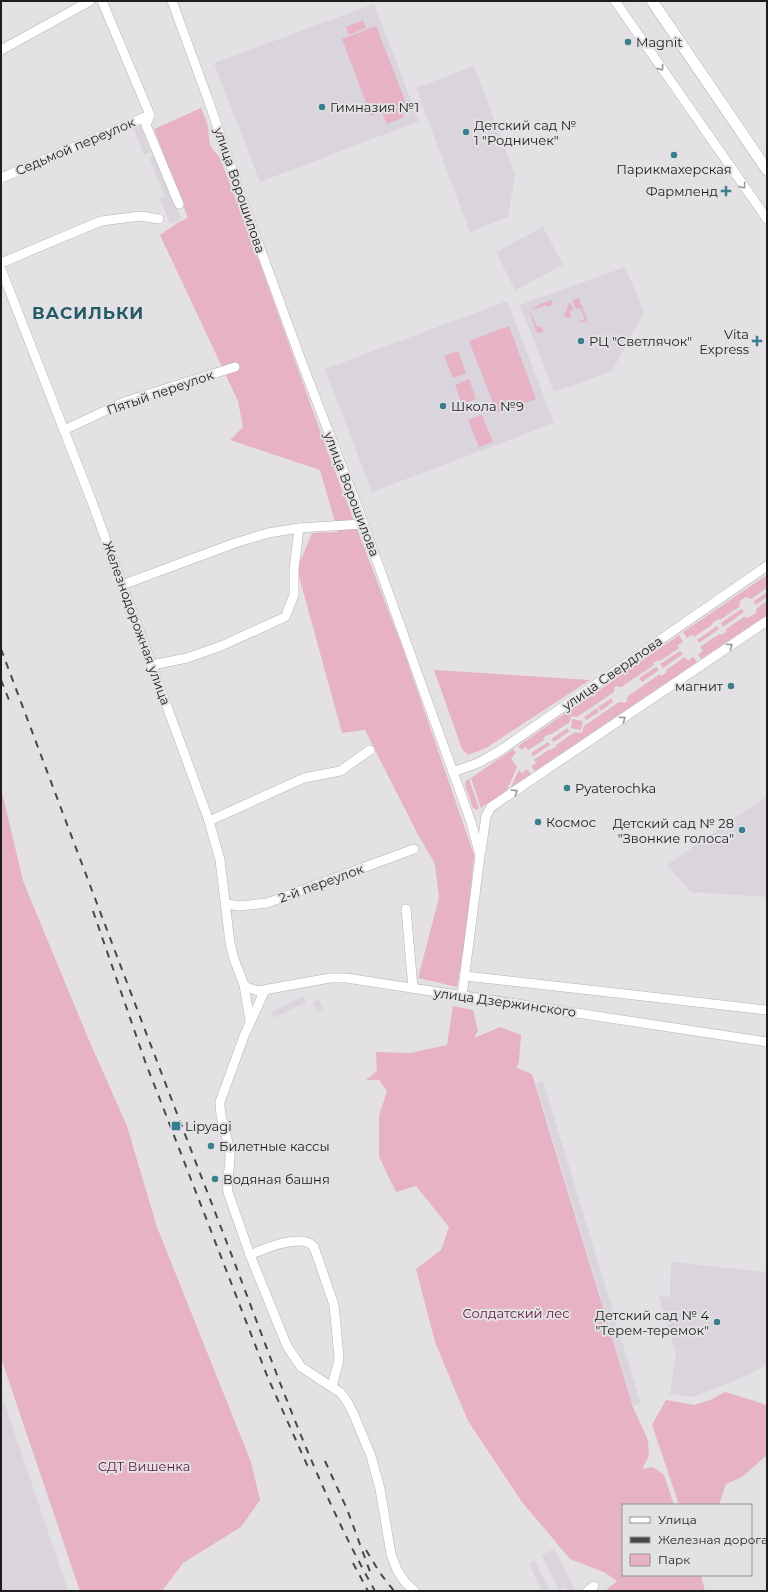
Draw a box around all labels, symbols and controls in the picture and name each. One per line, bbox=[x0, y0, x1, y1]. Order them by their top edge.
place label: Magnit bbox=[636, 34, 682, 50]
marker: Magnit bbox=[623, 37, 633, 47]
one-way arrow bbox=[656, 64, 664, 71]
place label: Гимназия №1 bbox=[330, 99, 419, 115]
marker: Гимназия №1 bbox=[317, 102, 327, 112]
street label: Седьмой переулок bbox=[13, 113, 138, 178]
place label: Детский сад № 1 "Родничек" bbox=[474, 117, 576, 148]
street label: улица Ворошилова bbox=[211, 124, 269, 255]
marker: Детский сад № 1 "Родничек" bbox=[461, 127, 471, 137]
marker: Парикмахерская bbox=[669, 150, 679, 160]
place label: Парикмахерская bbox=[616, 161, 732, 177]
one-way arrow bbox=[738, 182, 746, 189]
place label: Фармленд bbox=[646, 183, 718, 199]
marker: Фармленд bbox=[721, 186, 731, 196]
district label: ВАСИЛЬКИ bbox=[32, 303, 144, 323]
place label: Vita Express bbox=[699, 326, 749, 357]
place label: РЦ "Светлячок" bbox=[589, 333, 692, 349]
marker: РЦ "Светлячок" bbox=[576, 336, 586, 346]
marker: Vita Express bbox=[752, 336, 762, 346]
street label: Пятый переулок bbox=[104, 366, 216, 418]
place label: Школа №9 bbox=[451, 398, 524, 414]
marker: Школа №9 bbox=[438, 401, 448, 411]
street label: улица Ворошилова bbox=[320, 429, 383, 559]
street label: Железнодорожная улица bbox=[100, 539, 174, 707]
street label: улица Свердлова bbox=[558, 632, 665, 714]
one-way arrow bbox=[726, 643, 733, 650]
place label: магнит bbox=[675, 678, 724, 694]
marker: магнит bbox=[726, 681, 736, 691]
one-way arrow bbox=[619, 716, 626, 724]
place label: Pyaterochka bbox=[575, 780, 656, 796]
marker: Pyaterochka bbox=[562, 783, 572, 793]
one-way arrow bbox=[511, 789, 518, 796]
place label: Космос bbox=[546, 814, 596, 830]
place label: Детский сад № 28 "Звонкие голоса" bbox=[613, 815, 734, 846]
marker: Космос bbox=[533, 817, 543, 827]
marker: Детский сад № 28 "Звонкие голоса" bbox=[737, 825, 747, 835]
street label: 2-й переулок bbox=[276, 860, 366, 906]
street label: улица Дзержинского bbox=[432, 984, 577, 1020]
place label: Lipyagi bbox=[185, 1118, 232, 1134]
marker: Lipyagi bbox=[170, 1120, 182, 1132]
place label: Билетные кассы bbox=[219, 1138, 330, 1154]
marker: Билетные кассы bbox=[206, 1141, 216, 1151]
place label: Водяная башня bbox=[223, 1171, 330, 1187]
marker: Водяная башня bbox=[210, 1174, 220, 1184]
park label: Солдатский лес bbox=[462, 1305, 570, 1321]
place label: Детский сад № 4 "Терем-теремок" bbox=[595, 1307, 709, 1338]
marker: Детский сад № 4 "Терем-теремок" bbox=[712, 1317, 722, 1327]
park label: СДТ Вишенка bbox=[98, 1458, 190, 1474]
legend bbox=[622, 1504, 752, 1576]
text: Улица bbox=[658, 1512, 697, 1527]
text: Железная дорога bbox=[658, 1532, 768, 1547]
text: Парк bbox=[658, 1552, 690, 1567]

